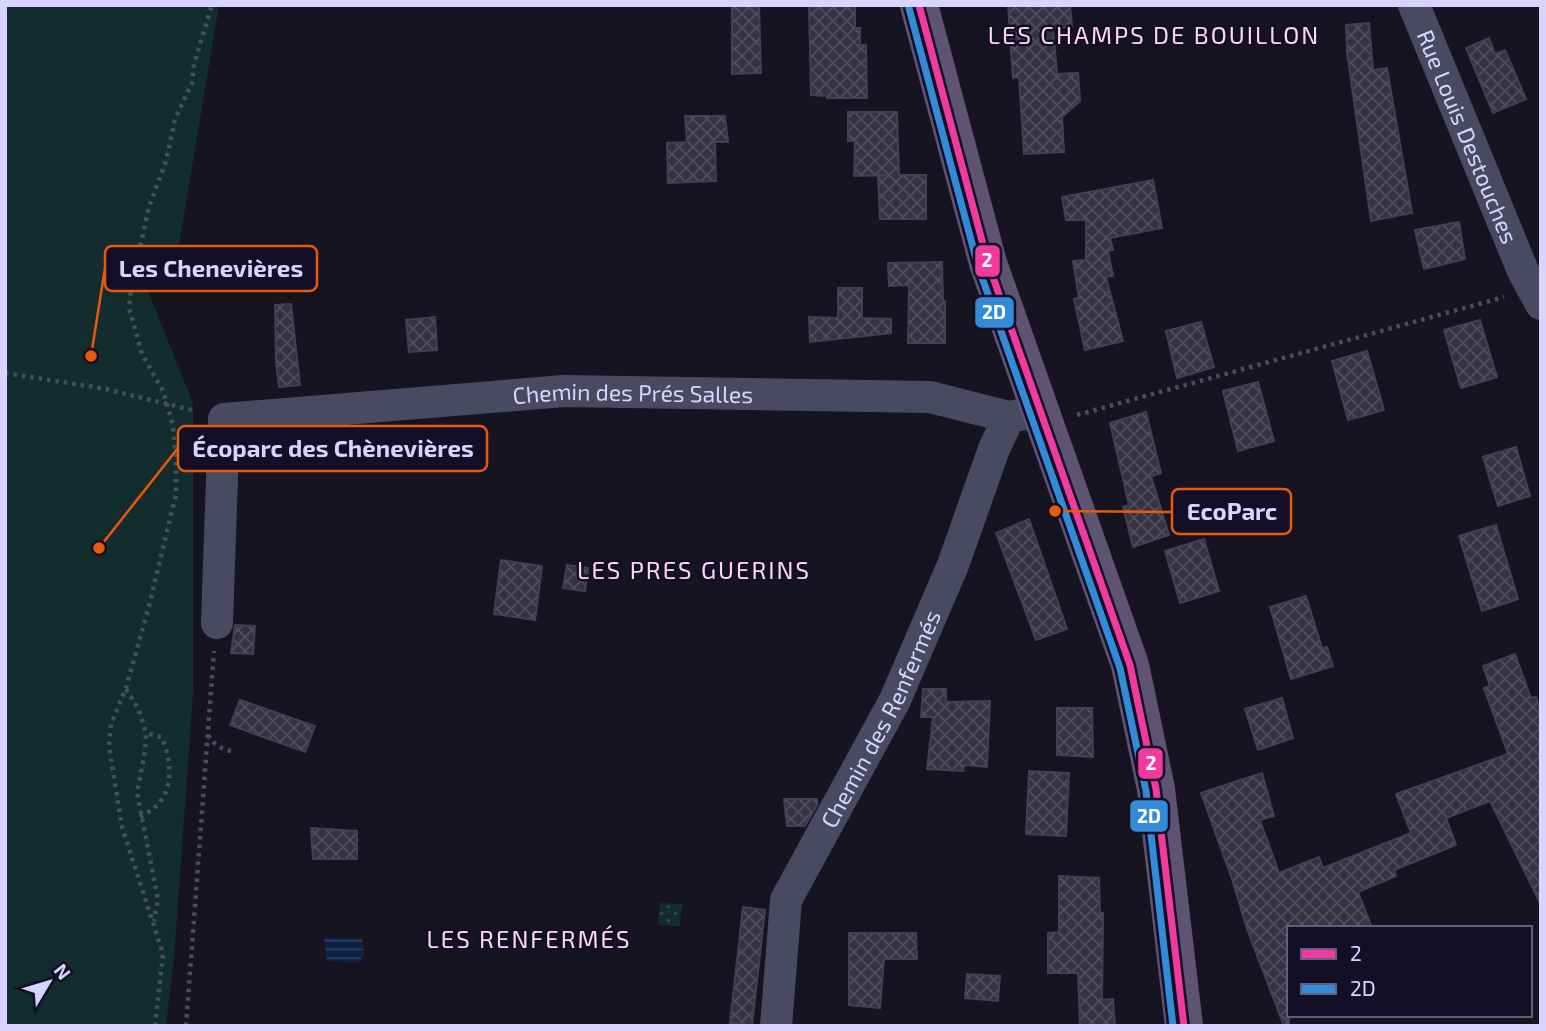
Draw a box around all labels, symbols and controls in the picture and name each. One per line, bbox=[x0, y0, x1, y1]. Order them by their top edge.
district label: LES CHAMPS DE BOUILLON bbox=[988, 20, 1320, 49]
street label: Rue Louis Destouches bbox=[1412, 25, 1524, 247]
line badge: 2 bbox=[974, 244, 1001, 278]
callout: Les Chenevières bbox=[105, 246, 317, 291]
text: 2 bbox=[981, 248, 993, 271]
text: Les Chenevières bbox=[119, 253, 303, 282]
line badge: 2D bbox=[974, 296, 1015, 329]
text: 2D bbox=[982, 300, 1006, 323]
street label: Chemin des Prés Salles bbox=[511, 376, 753, 409]
callout: Écoparc des Chènevières bbox=[178, 426, 487, 471]
text: Écoparc des Chènevières bbox=[192, 433, 474, 462]
callout: EcoParc bbox=[1172, 489, 1291, 534]
text: EcoParc bbox=[1187, 496, 1277, 525]
district label: LES PRES GUERINS bbox=[577, 555, 811, 584]
street label: Chemin des Renfermés bbox=[814, 606, 946, 832]
line badge: 2 bbox=[1137, 747, 1164, 780]
text: 2 bbox=[1145, 751, 1157, 774]
line badge: 2D bbox=[1129, 799, 1169, 833]
text: 2D bbox=[1137, 804, 1161, 827]
district label: LES RENFERMÉS bbox=[427, 924, 631, 953]
legend bbox=[1287, 926, 1532, 1017]
text: 2 bbox=[1350, 940, 1362, 965]
north arrow bbox=[14, 947, 84, 1017]
text: N bbox=[50, 959, 76, 984]
text: 2D bbox=[1350, 975, 1376, 1000]

